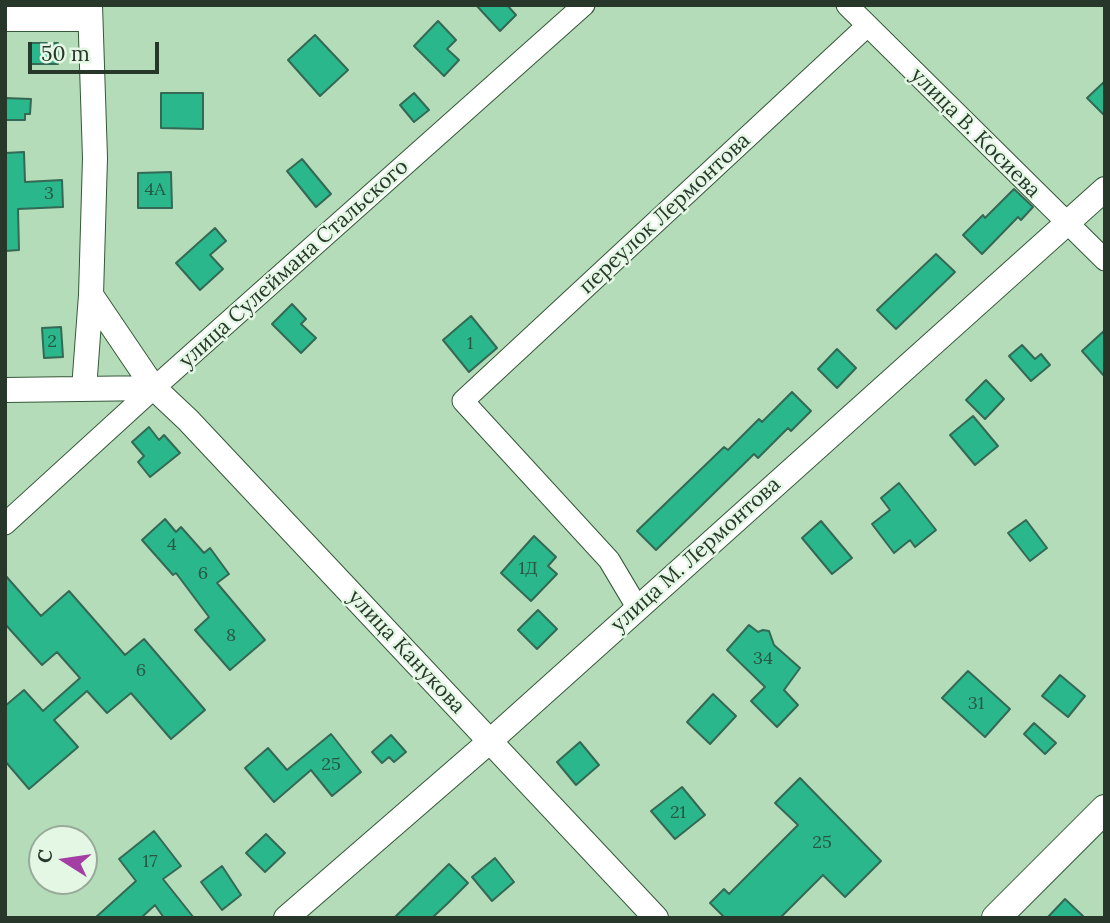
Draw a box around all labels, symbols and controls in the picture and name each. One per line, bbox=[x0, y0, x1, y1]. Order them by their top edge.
scale bar bbox=[32, 28, 163, 72]
text: 50 m bbox=[41, 40, 90, 67]
street label: улица В. Косиева bbox=[905, 63, 1045, 203]
street label: переулок Лермонтова bbox=[574, 128, 756, 300]
street label: улица Сулеймана Стальского bbox=[174, 154, 414, 374]
house number: 4А bbox=[144, 179, 166, 201]
house number: 3 bbox=[44, 183, 54, 205]
house number: 2 bbox=[47, 331, 57, 353]
house number: 1 bbox=[467, 333, 473, 355]
street label: улица М. Лермонтова bbox=[606, 472, 786, 638]
house number: 4 bbox=[167, 534, 177, 556]
house number: 1Д bbox=[519, 558, 537, 580]
house number: 6 bbox=[198, 563, 208, 585]
street label: улица Канукова bbox=[342, 585, 470, 719]
house number: 8 bbox=[226, 625, 236, 647]
house number: 34 bbox=[753, 648, 773, 670]
house number: 6 bbox=[136, 660, 146, 682]
house number: 31 bbox=[968, 693, 984, 715]
house number: 25 bbox=[321, 754, 341, 776]
house number: 21 bbox=[670, 802, 686, 824]
north arrow bbox=[28, 825, 98, 895]
house number: 25 bbox=[812, 832, 832, 854]
text: С bbox=[31, 847, 58, 865]
house number: 17 bbox=[143, 851, 157, 873]

